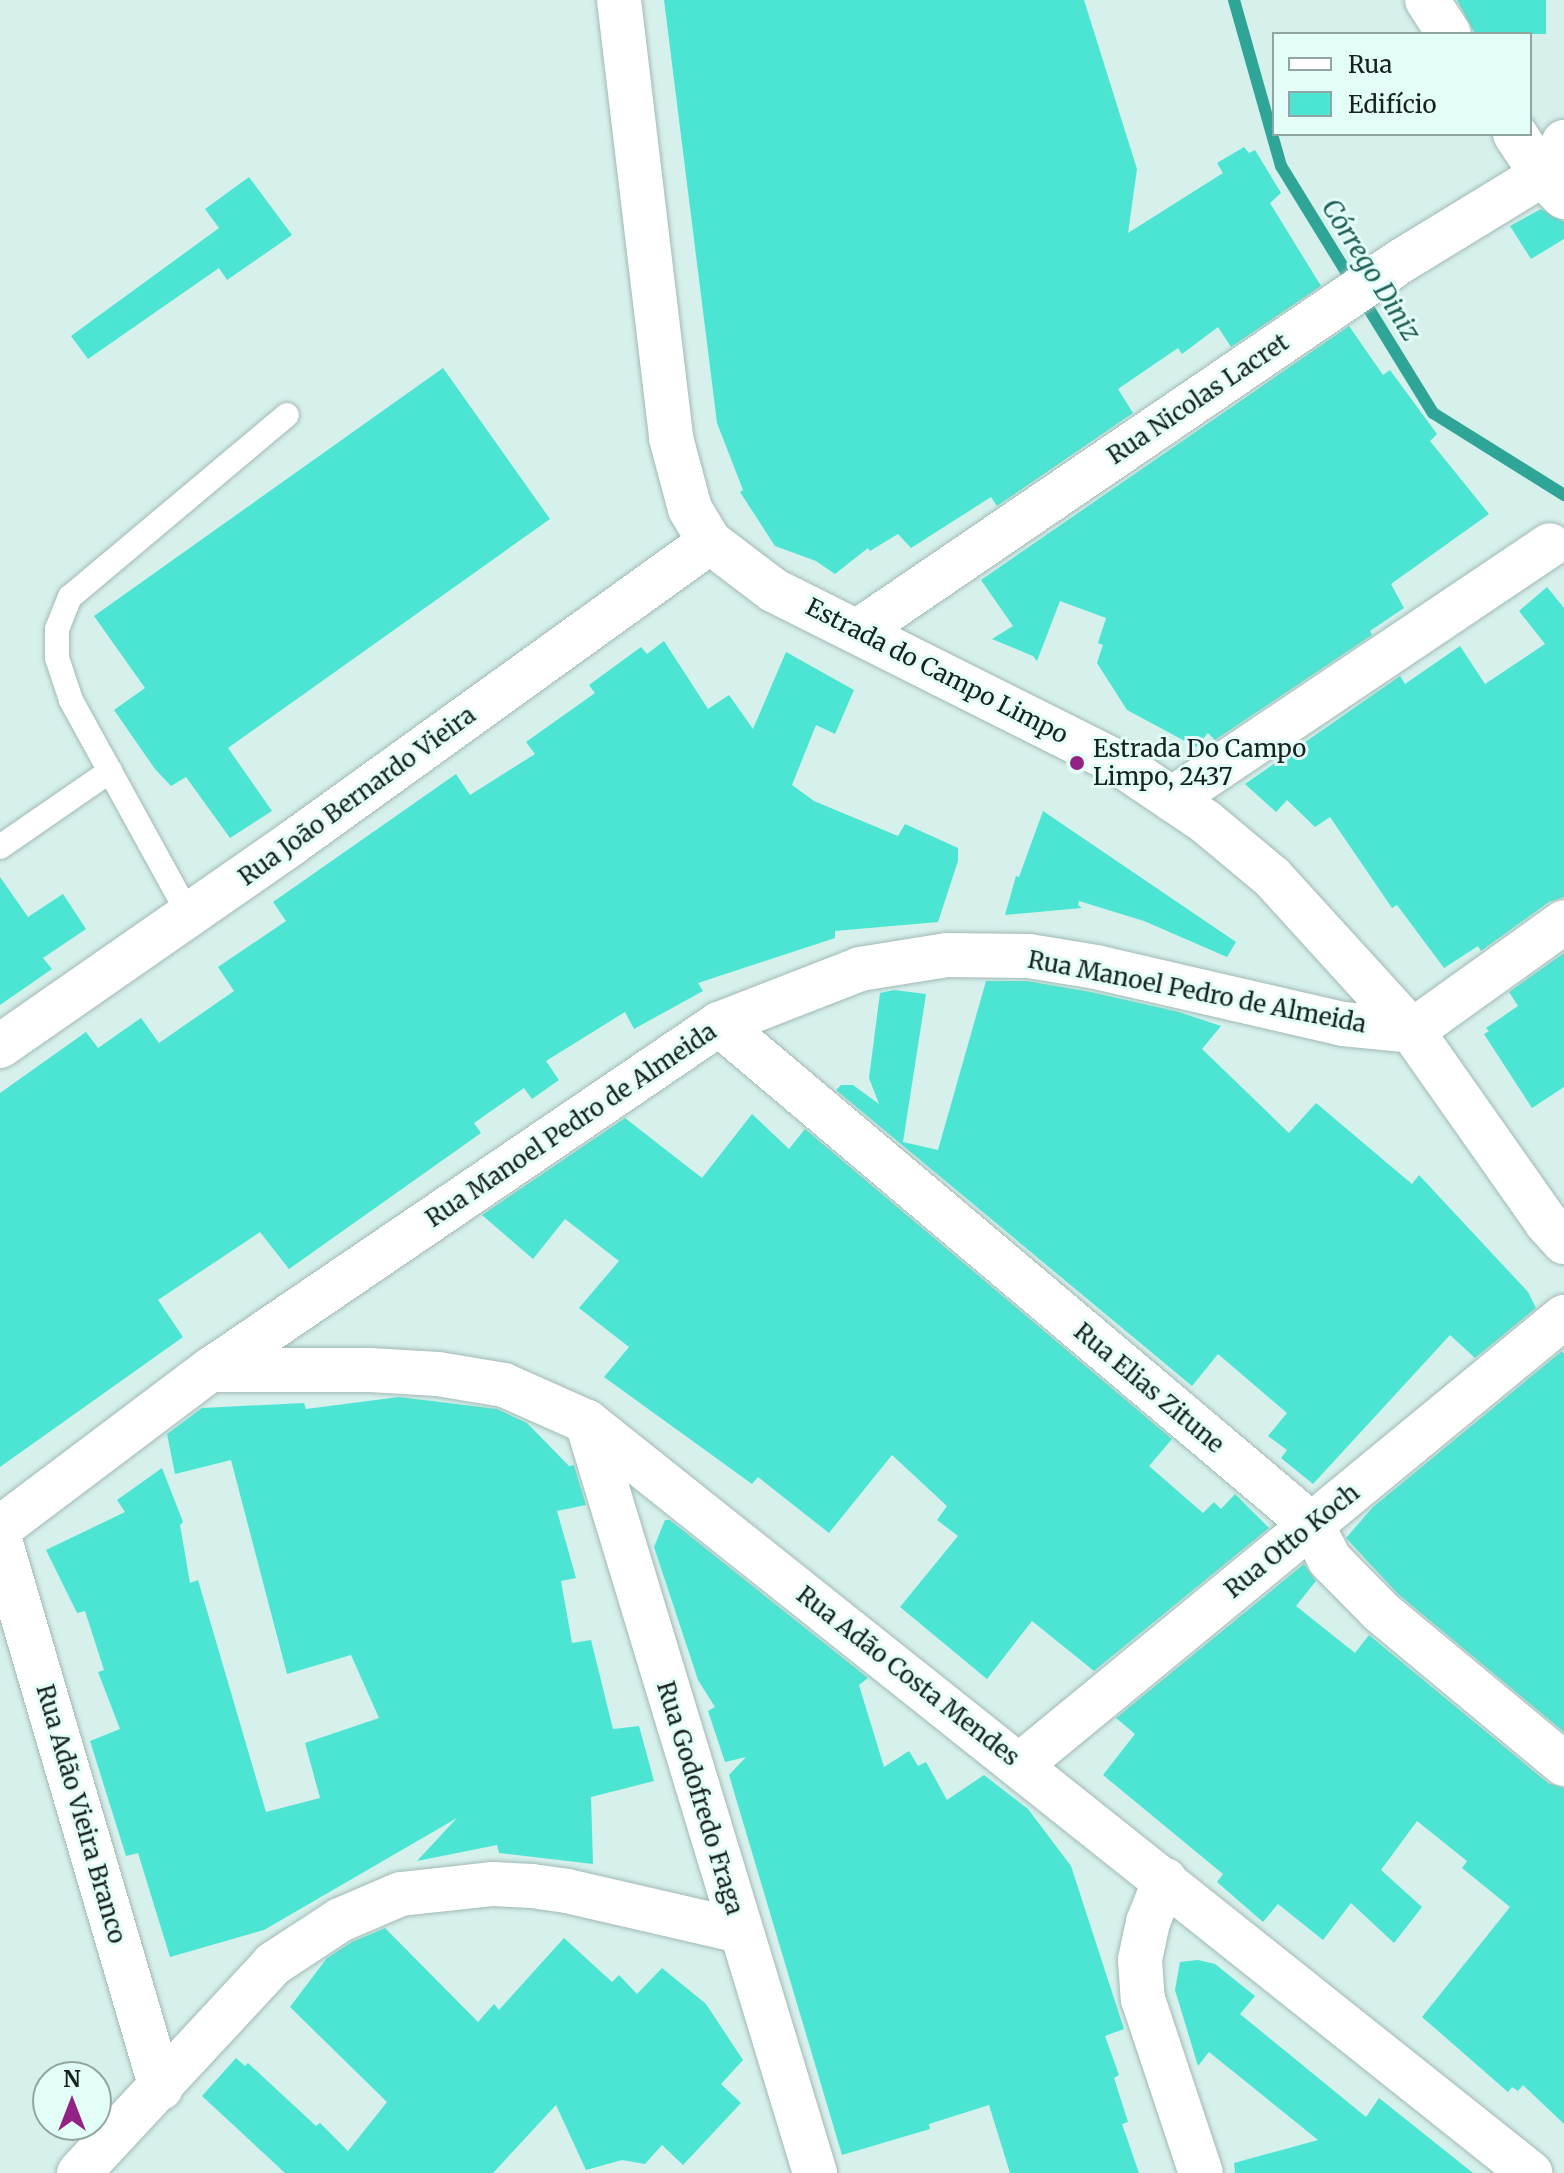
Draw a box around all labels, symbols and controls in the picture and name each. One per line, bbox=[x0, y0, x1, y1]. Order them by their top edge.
legend bbox=[1272, 32, 1532, 136]
text: Rua bbox=[1348, 49, 1392, 80]
text: Edifício bbox=[1348, 89, 1436, 120]
water label: Córrego Diniz bbox=[1315, 193, 1427, 347]
street label: Rua Nicolas Lacret bbox=[1102, 328, 1294, 470]
street label: Estrada do Campo Limpo bbox=[801, 592, 1073, 750]
street label: Rua João Bernardo Vieira bbox=[233, 700, 481, 892]
place label: Estrada Do Campo Limpo, 2437 bbox=[1093, 735, 1306, 791]
marker: Estrada Do Campo Limpo, 2437 bbox=[1068, 754, 1086, 772]
street label: Rua Manoel Pedro de Almeida bbox=[1025, 945, 1369, 1039]
street label: Rua Manoel Pedro de Almeida bbox=[420, 1017, 722, 1233]
street label: Rua Elias Zitune bbox=[1068, 1317, 1230, 1459]
street label: Rua Otto Koch bbox=[1219, 1478, 1365, 1604]
street label: Rua Adão Costa Mendes bbox=[791, 1580, 1025, 1772]
street label: Rua Godofredo Fraga bbox=[651, 1678, 749, 1918]
street label: Rua Adão Vieira Branco bbox=[30, 1681, 132, 1947]
north arrow bbox=[32, 2061, 112, 2141]
text: N bbox=[63, 2065, 81, 2093]

